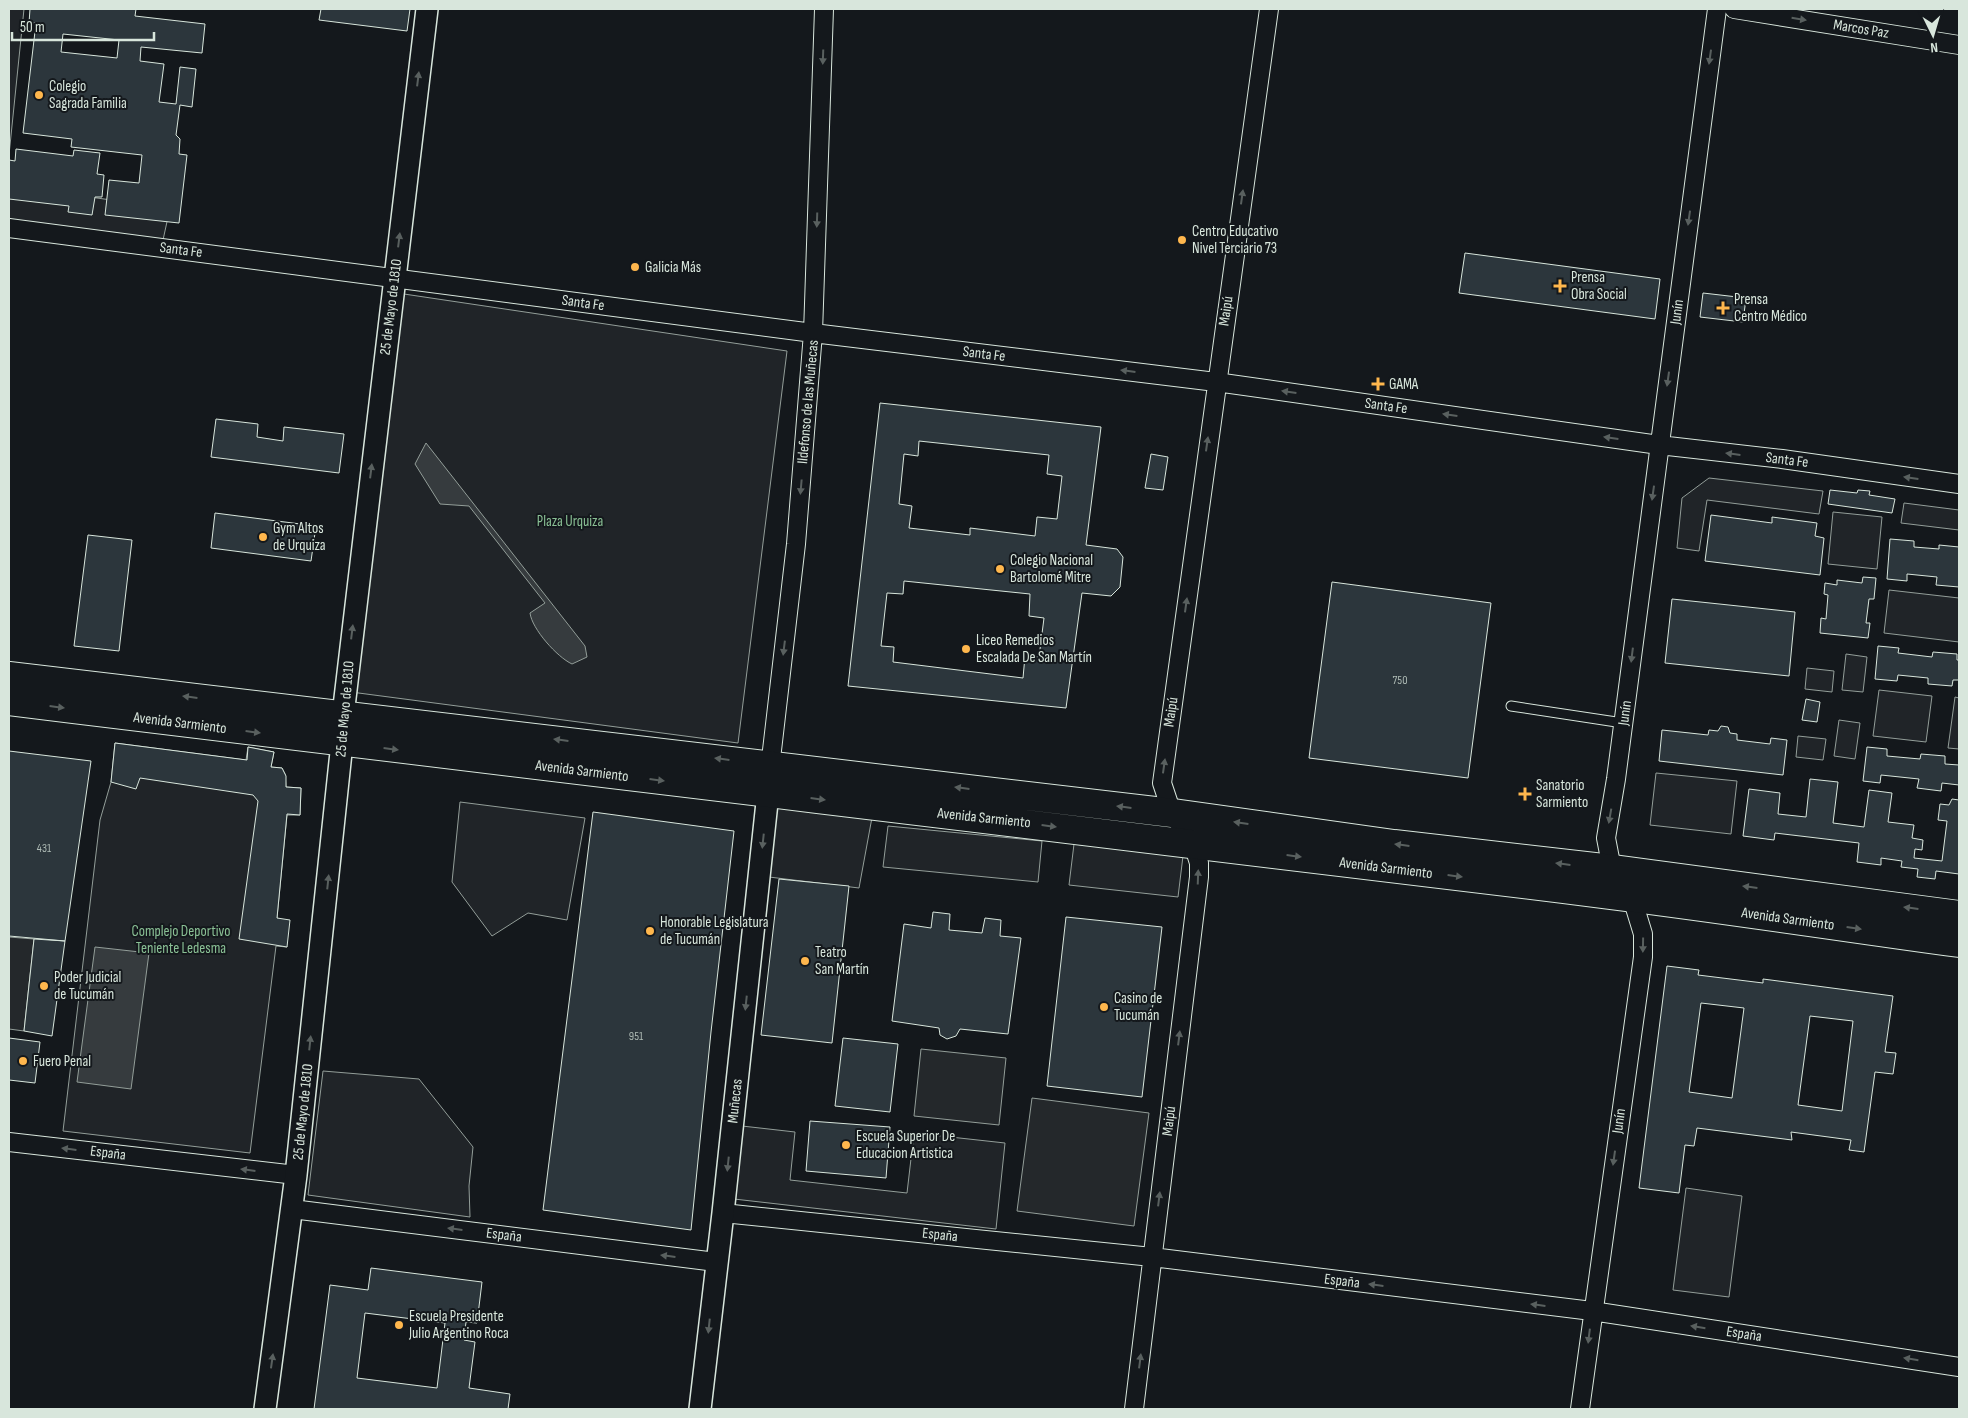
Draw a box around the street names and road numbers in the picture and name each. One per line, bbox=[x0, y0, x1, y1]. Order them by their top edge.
street label: Marcos Paz bbox=[1832, 15, 1891, 43]
street label: Santa Fe bbox=[159, 238, 203, 262]
street label: 25 de Mayo de 1810 bbox=[376, 258, 406, 356]
street label: Santa Fe bbox=[560, 291, 606, 315]
street label: Maipú bbox=[1215, 295, 1237, 327]
street label: Junín bbox=[1666, 298, 1688, 327]
street label: Ildefonso de las Muñecas bbox=[793, 339, 823, 465]
street label: Santa Fe bbox=[962, 342, 1006, 366]
street label: Santa Fe bbox=[1363, 394, 1409, 418]
street label: Santa Fe bbox=[1765, 448, 1809, 472]
street label: 25 de Mayo de 1810 bbox=[331, 660, 359, 758]
street label: Maipú bbox=[1160, 696, 1182, 728]
street label: Junín bbox=[1614, 699, 1636, 728]
street label: Avenida Sarmiento bbox=[131, 708, 228, 738]
street label: Avenida Sarmiento bbox=[533, 756, 630, 786]
street label: Avenida Sarmiento bbox=[935, 804, 1032, 832]
street label: Avenida Sarmiento bbox=[1337, 853, 1434, 883]
street label: Avenida Sarmiento bbox=[1739, 903, 1836, 935]
street label: 25 de Mayo de 1810 bbox=[289, 1063, 317, 1161]
street label: Muñecas bbox=[723, 1078, 747, 1124]
street label: Maipú bbox=[1158, 1105, 1180, 1137]
street label: Junín bbox=[1608, 1107, 1630, 1136]
street label: España bbox=[89, 1141, 127, 1165]
street label: España bbox=[485, 1223, 523, 1247]
street label: España bbox=[921, 1224, 959, 1246]
street label: España bbox=[1323, 1269, 1361, 1293]
street label: España bbox=[1725, 1322, 1763, 1346]

